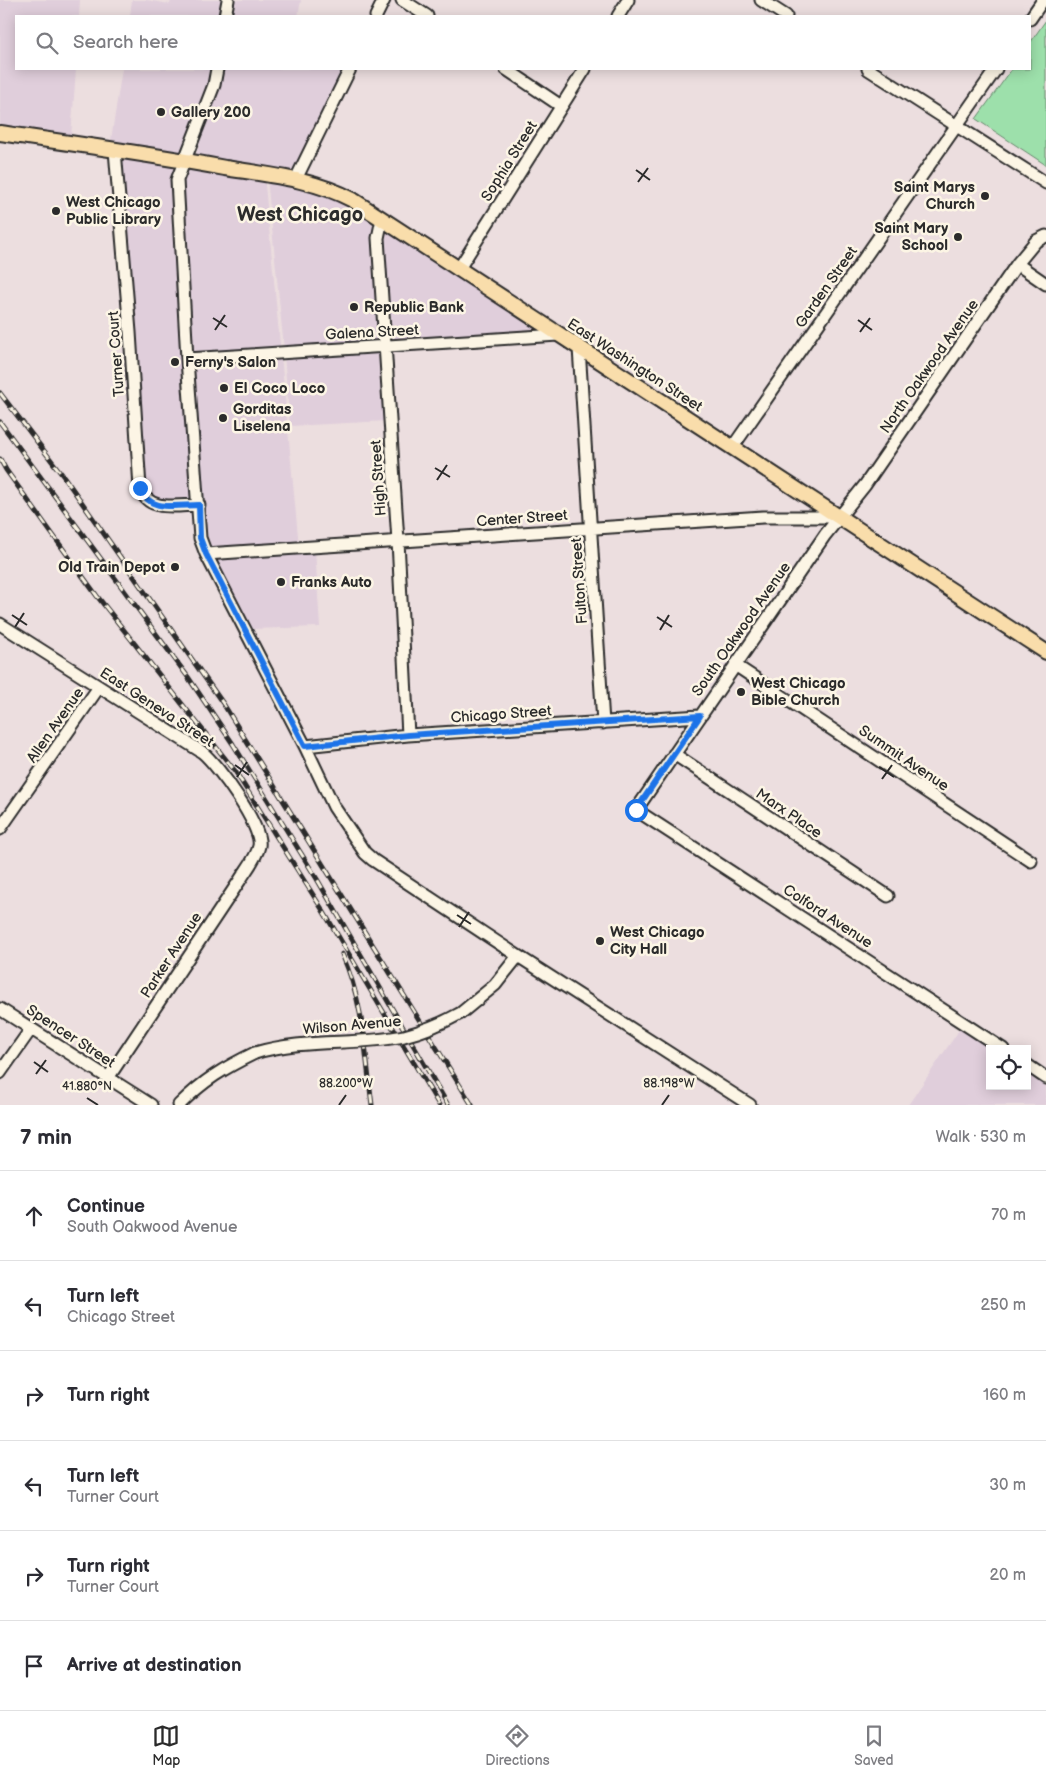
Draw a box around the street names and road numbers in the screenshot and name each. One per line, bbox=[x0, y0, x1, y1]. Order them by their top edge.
street label: Sophia Street bbox=[477, 117, 542, 205]
street label: Garden Street bbox=[791, 242, 862, 332]
street label: North Oakwood Avenue bbox=[876, 295, 983, 437]
street label: Turner Court bbox=[104, 310, 129, 398]
street label: East Washington Street bbox=[563, 315, 706, 417]
street label: Galena Street bbox=[325, 321, 420, 344]
street label: High Street bbox=[366, 439, 391, 517]
street label: Center Street bbox=[476, 506, 569, 531]
street label: Fulton Street bbox=[567, 537, 592, 625]
street label: South Oakwood Avenue bbox=[688, 558, 795, 700]
street label: East Geneva Street bbox=[96, 663, 218, 752]
street label: Allen Avenue bbox=[23, 684, 88, 767]
street label: Chicago Street bbox=[450, 701, 553, 728]
street label: Summit Avenue bbox=[855, 721, 953, 796]
street label: Marx Place bbox=[752, 784, 826, 843]
street label: Colford Avenue bbox=[779, 880, 876, 953]
street label: Parker Avenue bbox=[137, 909, 206, 1002]
street label: Spencer Street bbox=[23, 1001, 119, 1072]
street label: Wilson Avenue bbox=[302, 1012, 402, 1039]

